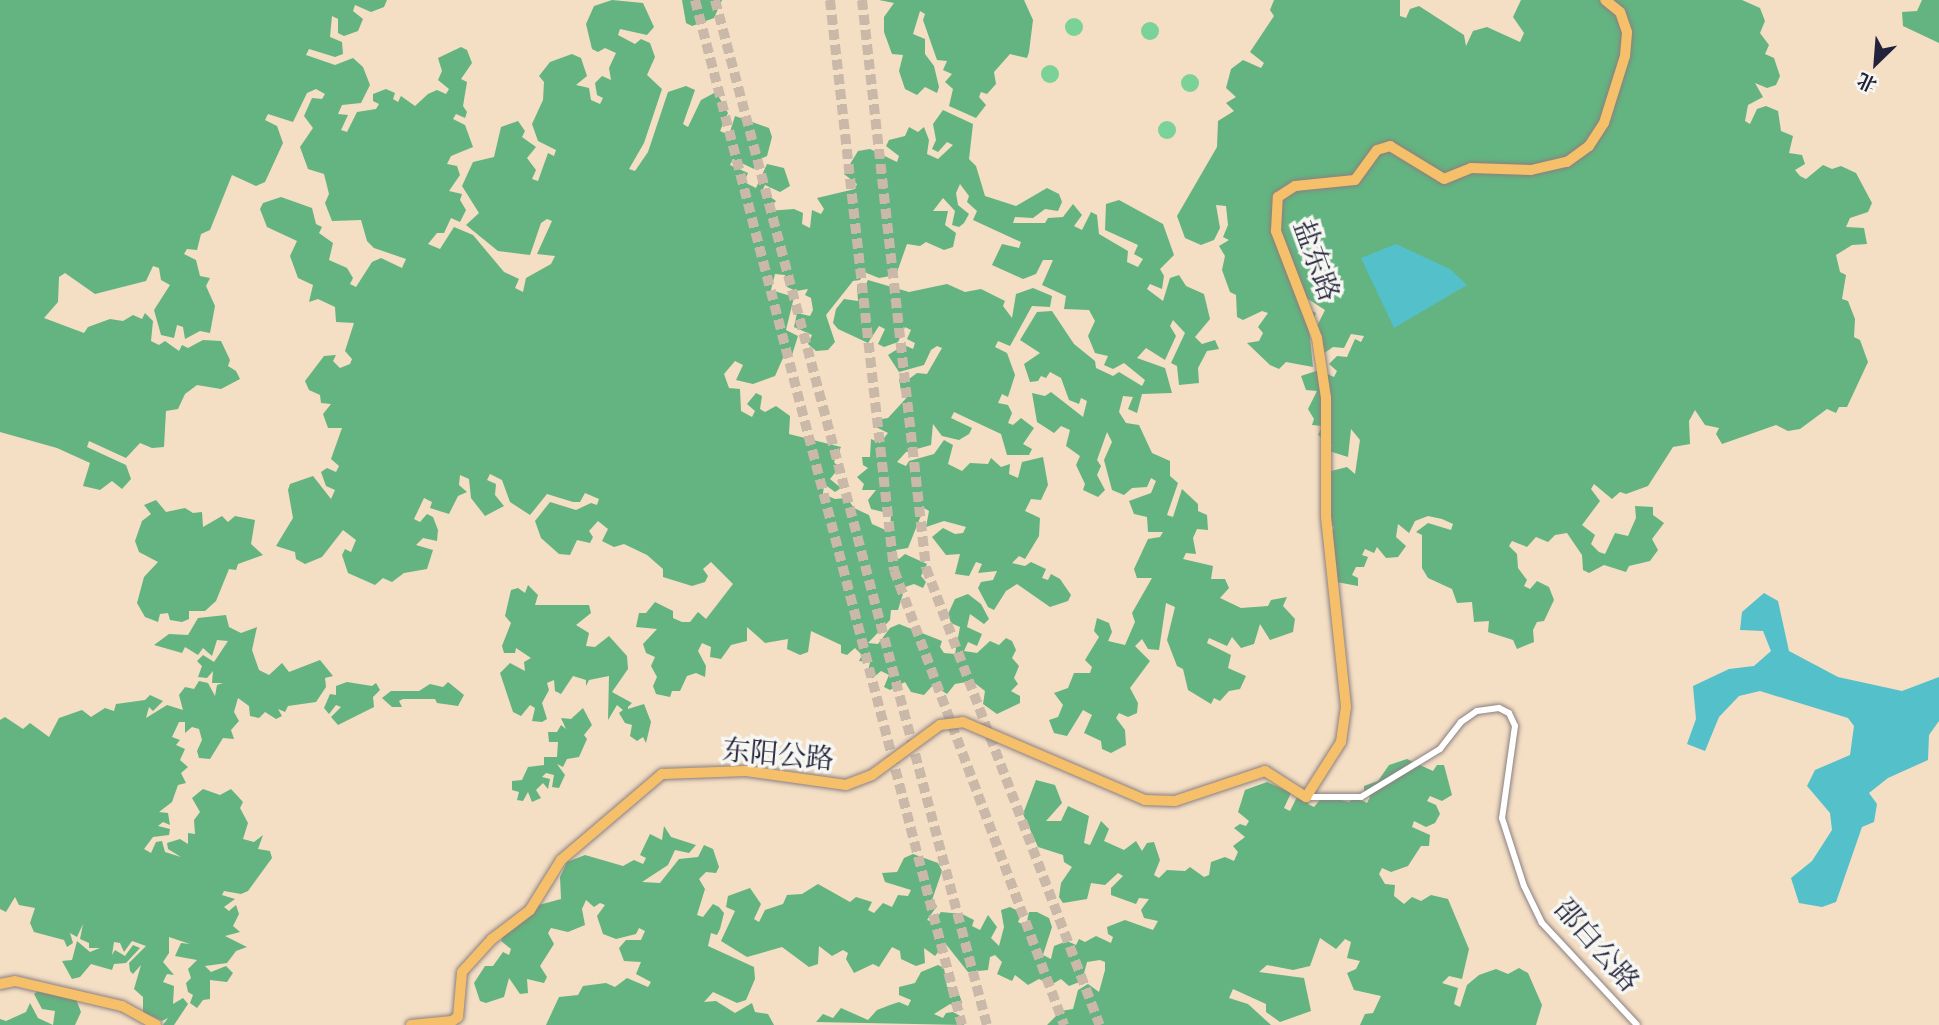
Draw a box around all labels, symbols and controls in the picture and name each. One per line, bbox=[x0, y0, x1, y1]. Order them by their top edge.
north arrow bbox=[1841, 28, 1911, 98]
text: 北 bbox=[1853, 67, 1881, 97]
street label: 盐东路 bbox=[1285, 216, 1345, 306]
street label: 东阳公路 bbox=[721, 734, 835, 778]
street label: 邵白公路 bbox=[1547, 893, 1645, 999]

